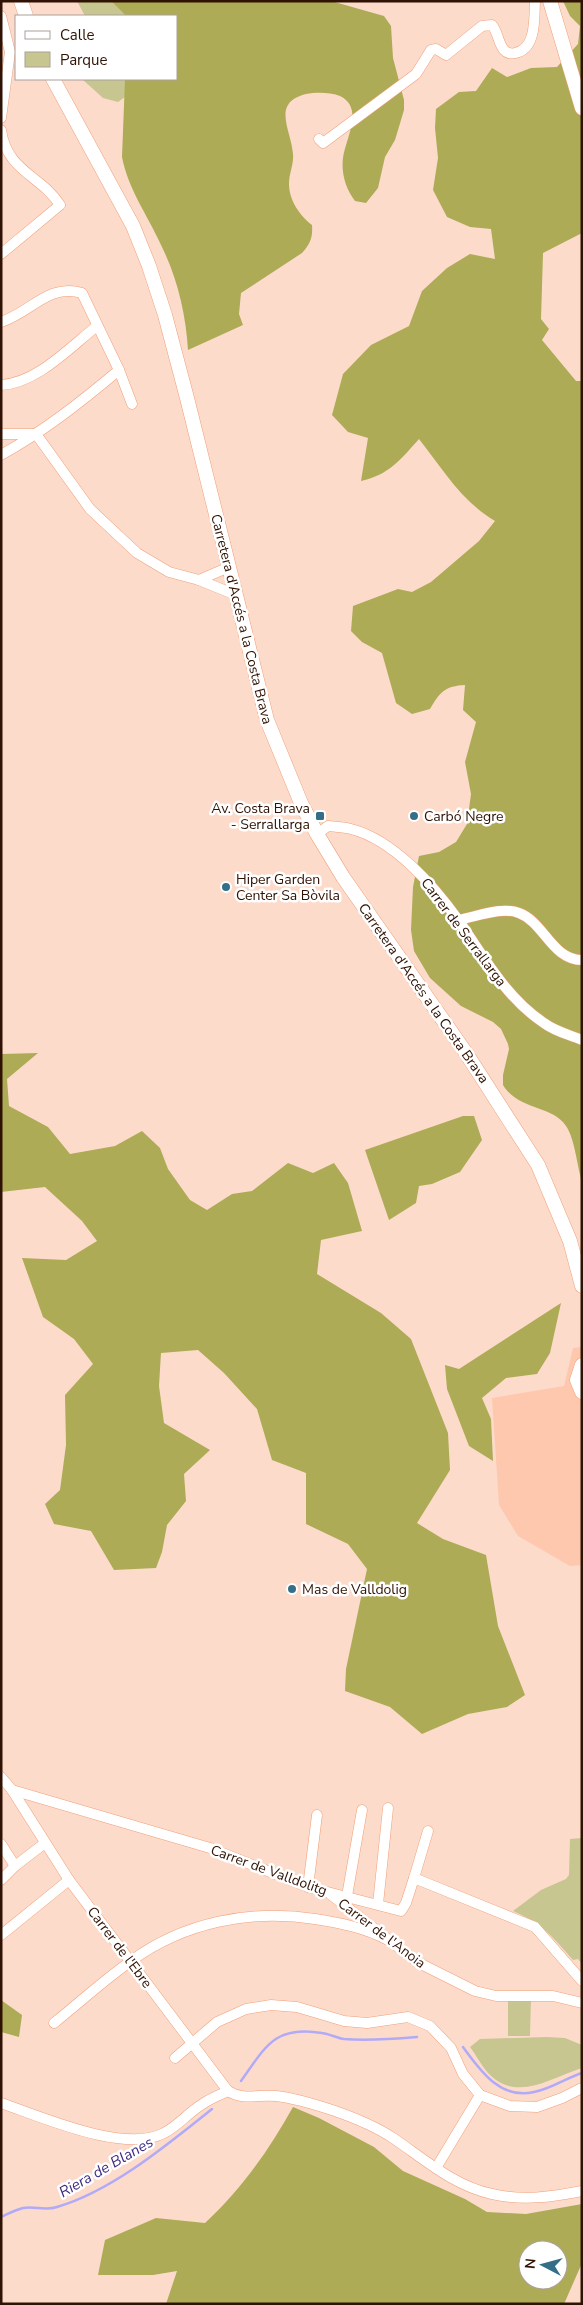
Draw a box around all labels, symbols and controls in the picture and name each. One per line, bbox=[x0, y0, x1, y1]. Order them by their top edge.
legend bbox=[15, 15, 178, 80]
text: Calle bbox=[60, 25, 95, 45]
text: Parque bbox=[60, 50, 108, 70]
street label: Carretera d'Accés a la Costa Brava bbox=[206, 512, 277, 726]
place label: Av. Costa Brava - Serrallarga bbox=[211, 799, 310, 834]
place label: Carbó Negre bbox=[424, 807, 504, 826]
marker: Av. Costa Brava - Serrallarga bbox=[314, 810, 326, 822]
marker: Carbó Negre bbox=[408, 810, 420, 822]
place label: Hiper Garden Center Sa Bòvila bbox=[236, 870, 340, 905]
street label: Carrer de Serrallarga bbox=[416, 874, 511, 991]
marker: Hiper Garden Center Sa Bòvila bbox=[220, 881, 232, 893]
street label: Carretera d'Accés a la Costa Brava bbox=[354, 899, 493, 1087]
place label: Mas de Valldolig bbox=[302, 1580, 407, 1599]
marker: Mas de Valldolig bbox=[286, 1583, 298, 1595]
street label: Carrer de Valldolitg bbox=[208, 1841, 330, 1900]
street label: Carrer de l'Anoia bbox=[334, 1894, 429, 1973]
street label: Carrer de l'Ebre bbox=[83, 1903, 156, 1992]
water label: Riera de Blanes bbox=[55, 2132, 157, 2202]
north arrow bbox=[518, 2240, 568, 2290]
text: N bbox=[521, 2257, 541, 2270]

